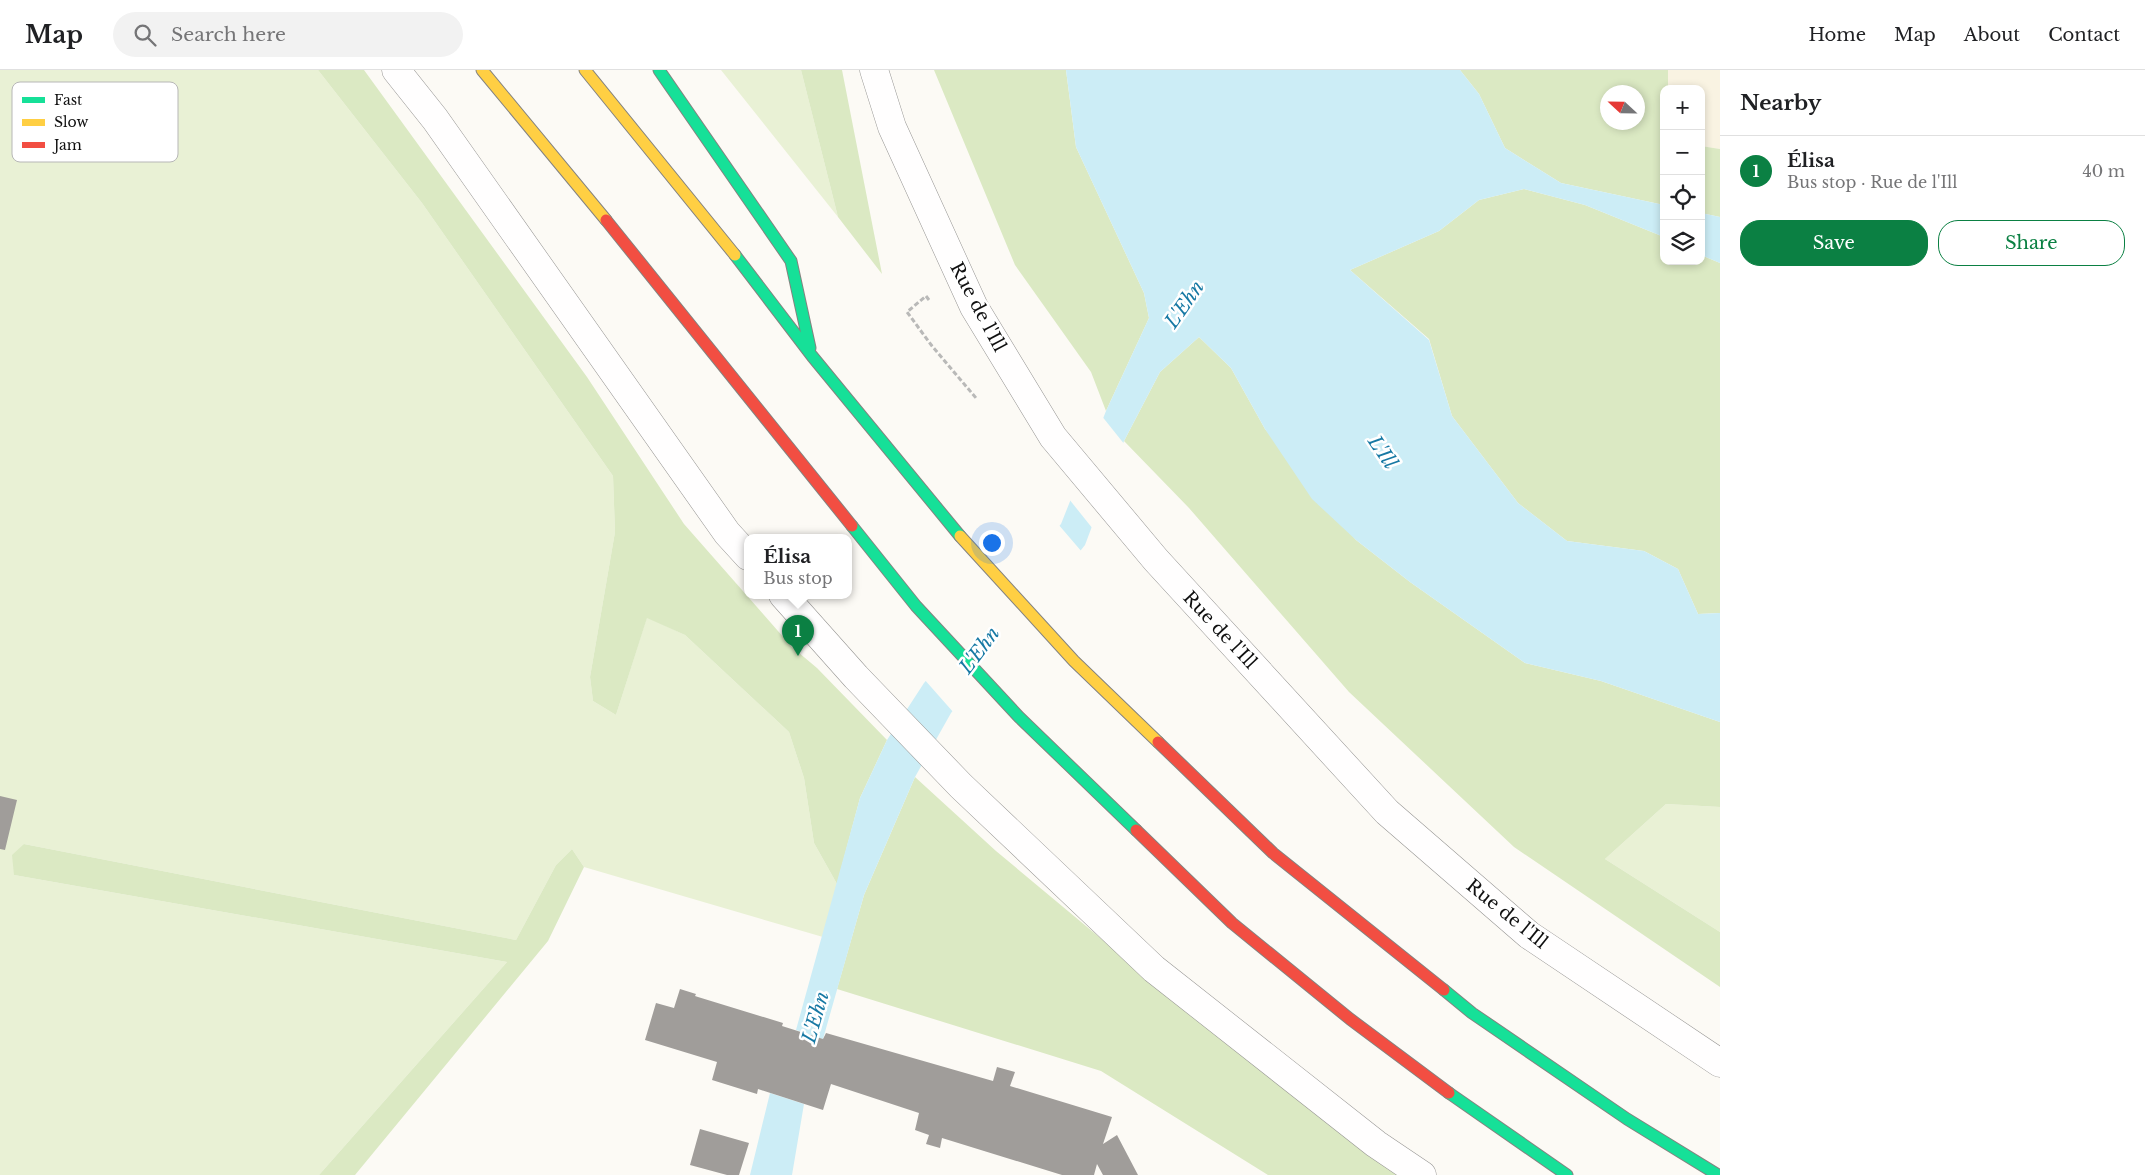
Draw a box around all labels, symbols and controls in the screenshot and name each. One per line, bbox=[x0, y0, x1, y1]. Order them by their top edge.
search box bbox=[113, 12, 463, 57]
text: Map bbox=[25, 20, 83, 49]
icon: search bbox=[131, 21, 159, 49]
text: Search here bbox=[171, 23, 286, 46]
text: Home bbox=[1808, 24, 1866, 46]
text: Map bbox=[1894, 24, 1936, 46]
text: About bbox=[1964, 24, 2020, 46]
text: Contact bbox=[2048, 24, 2120, 46]
legend bbox=[12, 82, 178, 162]
north arrow bbox=[1600, 85, 1645, 130]
map controls bbox=[1660, 85, 1705, 265]
button: + bbox=[1660, 85, 1705, 130]
text: Nearby bbox=[1740, 90, 1821, 116]
text: Fast bbox=[54, 91, 83, 109]
text: Slow bbox=[54, 113, 88, 131]
button: − bbox=[1660, 130, 1705, 175]
text: Jam bbox=[52, 136, 82, 154]
text: Élisa bbox=[1787, 149, 1835, 172]
text: 1 bbox=[1753, 161, 1759, 181]
text: 40 m bbox=[2082, 161, 2125, 181]
text: Bus stop · Rue de l'Ill bbox=[1787, 172, 1957, 192]
button: locate bbox=[1660, 175, 1705, 220]
button: layers bbox=[1660, 220, 1705, 265]
button: Save bbox=[1740, 220, 1928, 266]
button: Share bbox=[1938, 220, 2125, 266]
street label: Rue de l'Ill bbox=[945, 258, 1011, 356]
water label: L'Ehn bbox=[1159, 276, 1209, 333]
water label: L'Ill bbox=[1363, 430, 1402, 473]
your location bbox=[979, 530, 1005, 556]
popup bbox=[744, 534, 852, 599]
text: Élisa bbox=[763, 545, 811, 568]
text: Bus stop bbox=[763, 568, 833, 588]
street label: Rue de l'Ill bbox=[1178, 587, 1262, 674]
pin: 1 bbox=[782, 615, 814, 656]
water label: L'Ehn bbox=[954, 622, 1004, 679]
street label: Rue de l'Ill bbox=[1462, 875, 1552, 954]
water label: L'Ehn bbox=[797, 989, 834, 1047]

